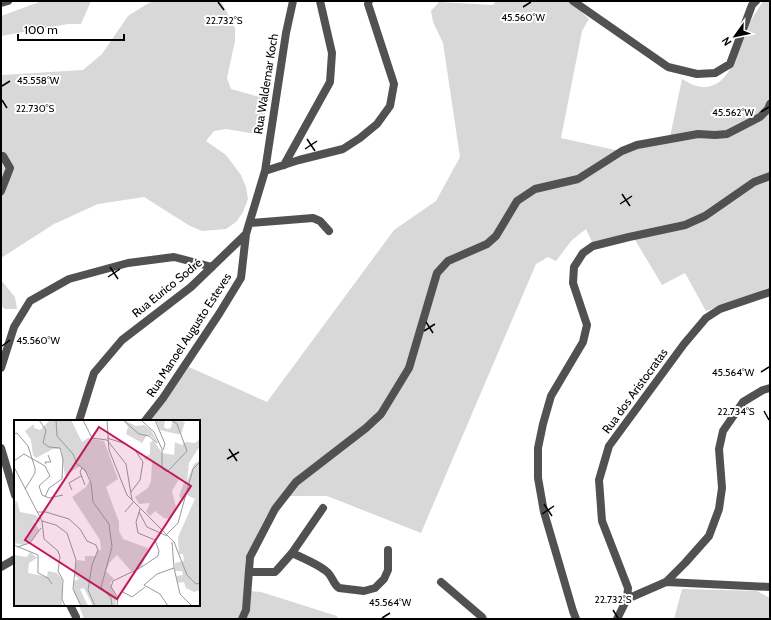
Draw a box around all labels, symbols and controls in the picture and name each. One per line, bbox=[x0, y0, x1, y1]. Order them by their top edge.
text: 45.560°W bbox=[501, 11, 545, 24]
text: 22.732°S bbox=[206, 14, 243, 27]
scale bar bbox=[18, 16, 124, 42]
north arrow bbox=[715, 16, 755, 56]
text: 100 m bbox=[24, 22, 58, 37]
street label: Rua Waldemar Koch bbox=[250, 32, 281, 135]
text: N bbox=[719, 34, 735, 49]
text: 45.558°W bbox=[17, 74, 60, 87]
text: 22.730°S bbox=[16, 102, 55, 115]
text: 45.562°W bbox=[712, 106, 755, 119]
street label: Rua Eurico Sodré bbox=[129, 255, 205, 320]
street label: Rua Manoel Augusto Esteves bbox=[143, 270, 234, 400]
text: 45.560°W bbox=[16, 334, 60, 347]
street label: Rua dos Aristocratas bbox=[599, 345, 671, 436]
text: 45.564°W bbox=[712, 366, 755, 379]
text: 22.734°S bbox=[717, 405, 755, 418]
inset map bbox=[14, 420, 200, 606]
text: 22.732°S bbox=[595, 593, 632, 606]
text: 45.564°W bbox=[369, 596, 412, 609]

